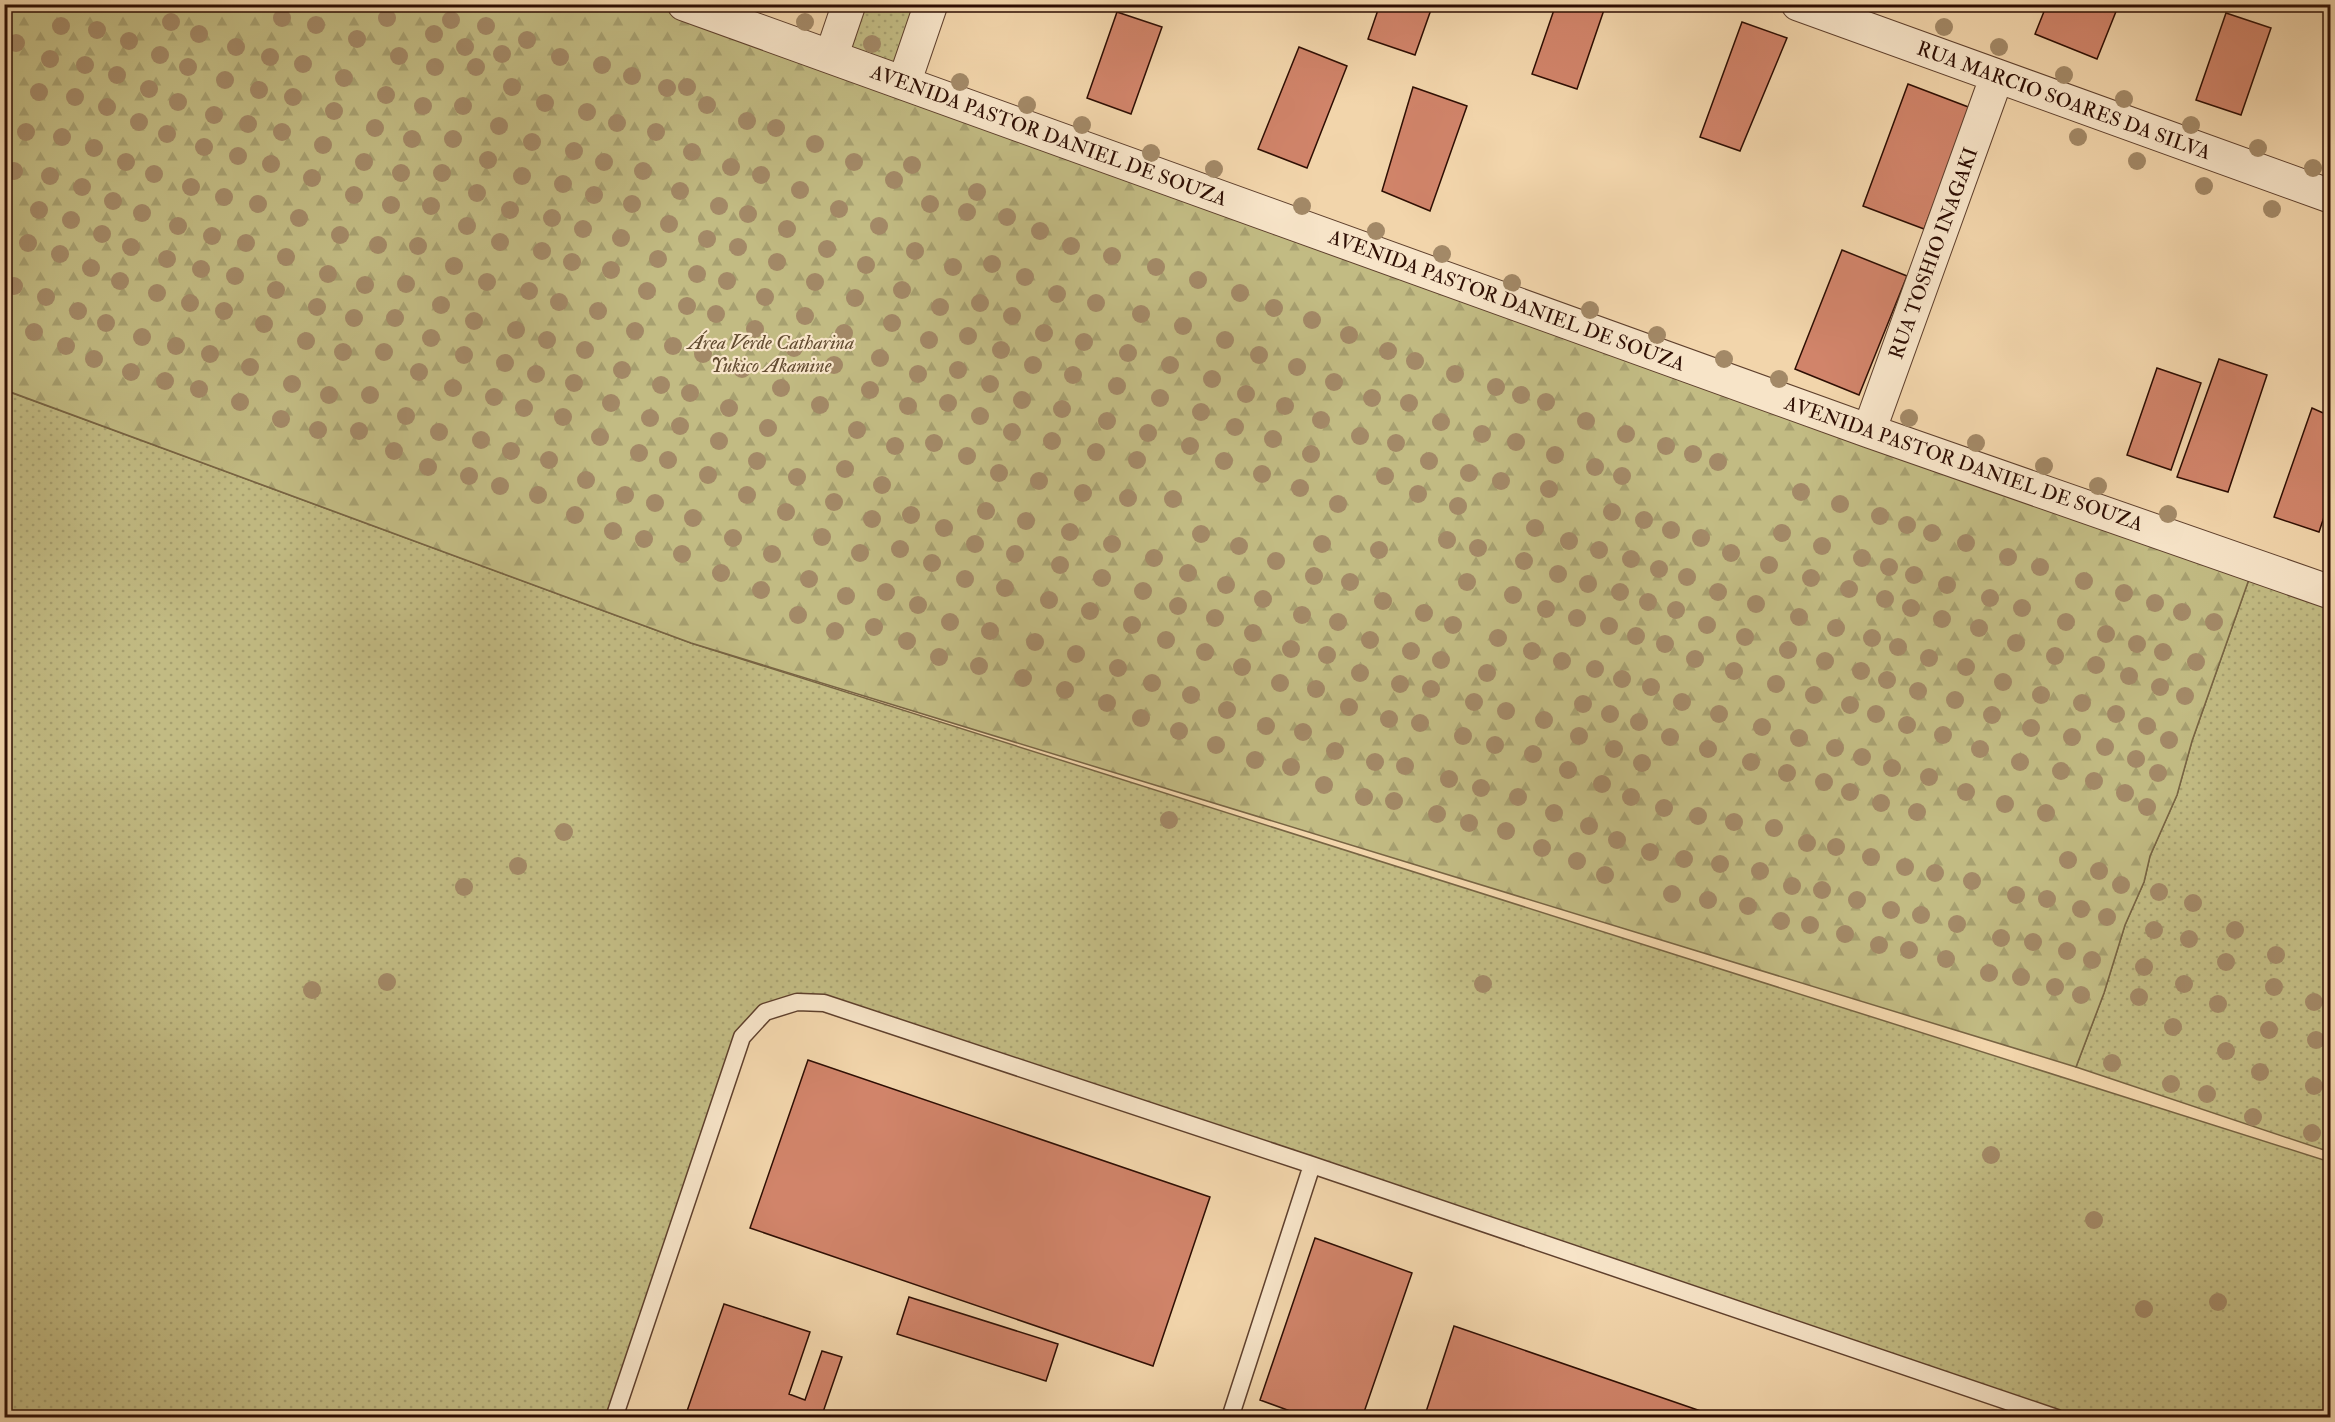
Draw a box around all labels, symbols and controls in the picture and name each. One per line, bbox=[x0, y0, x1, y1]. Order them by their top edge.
street label: RUA MARCIO SOARES DA SILVA bbox=[1914, 36, 2214, 165]
street label: AVENIDA PASTOR DANIEL DE SOUZA bbox=[866, 59, 1231, 212]
street label: RUA TOSHIO INAGAKI bbox=[1883, 144, 1983, 362]
street label: AVENIDA PASTOR DANIEL DE SOUZA bbox=[1324, 224, 1689, 377]
park label: Área Verde Catharina Yukico Akamine bbox=[686, 330, 854, 378]
street label: AVENIDA PASTOR DANIEL DE SOUZA bbox=[1780, 390, 2147, 537]

